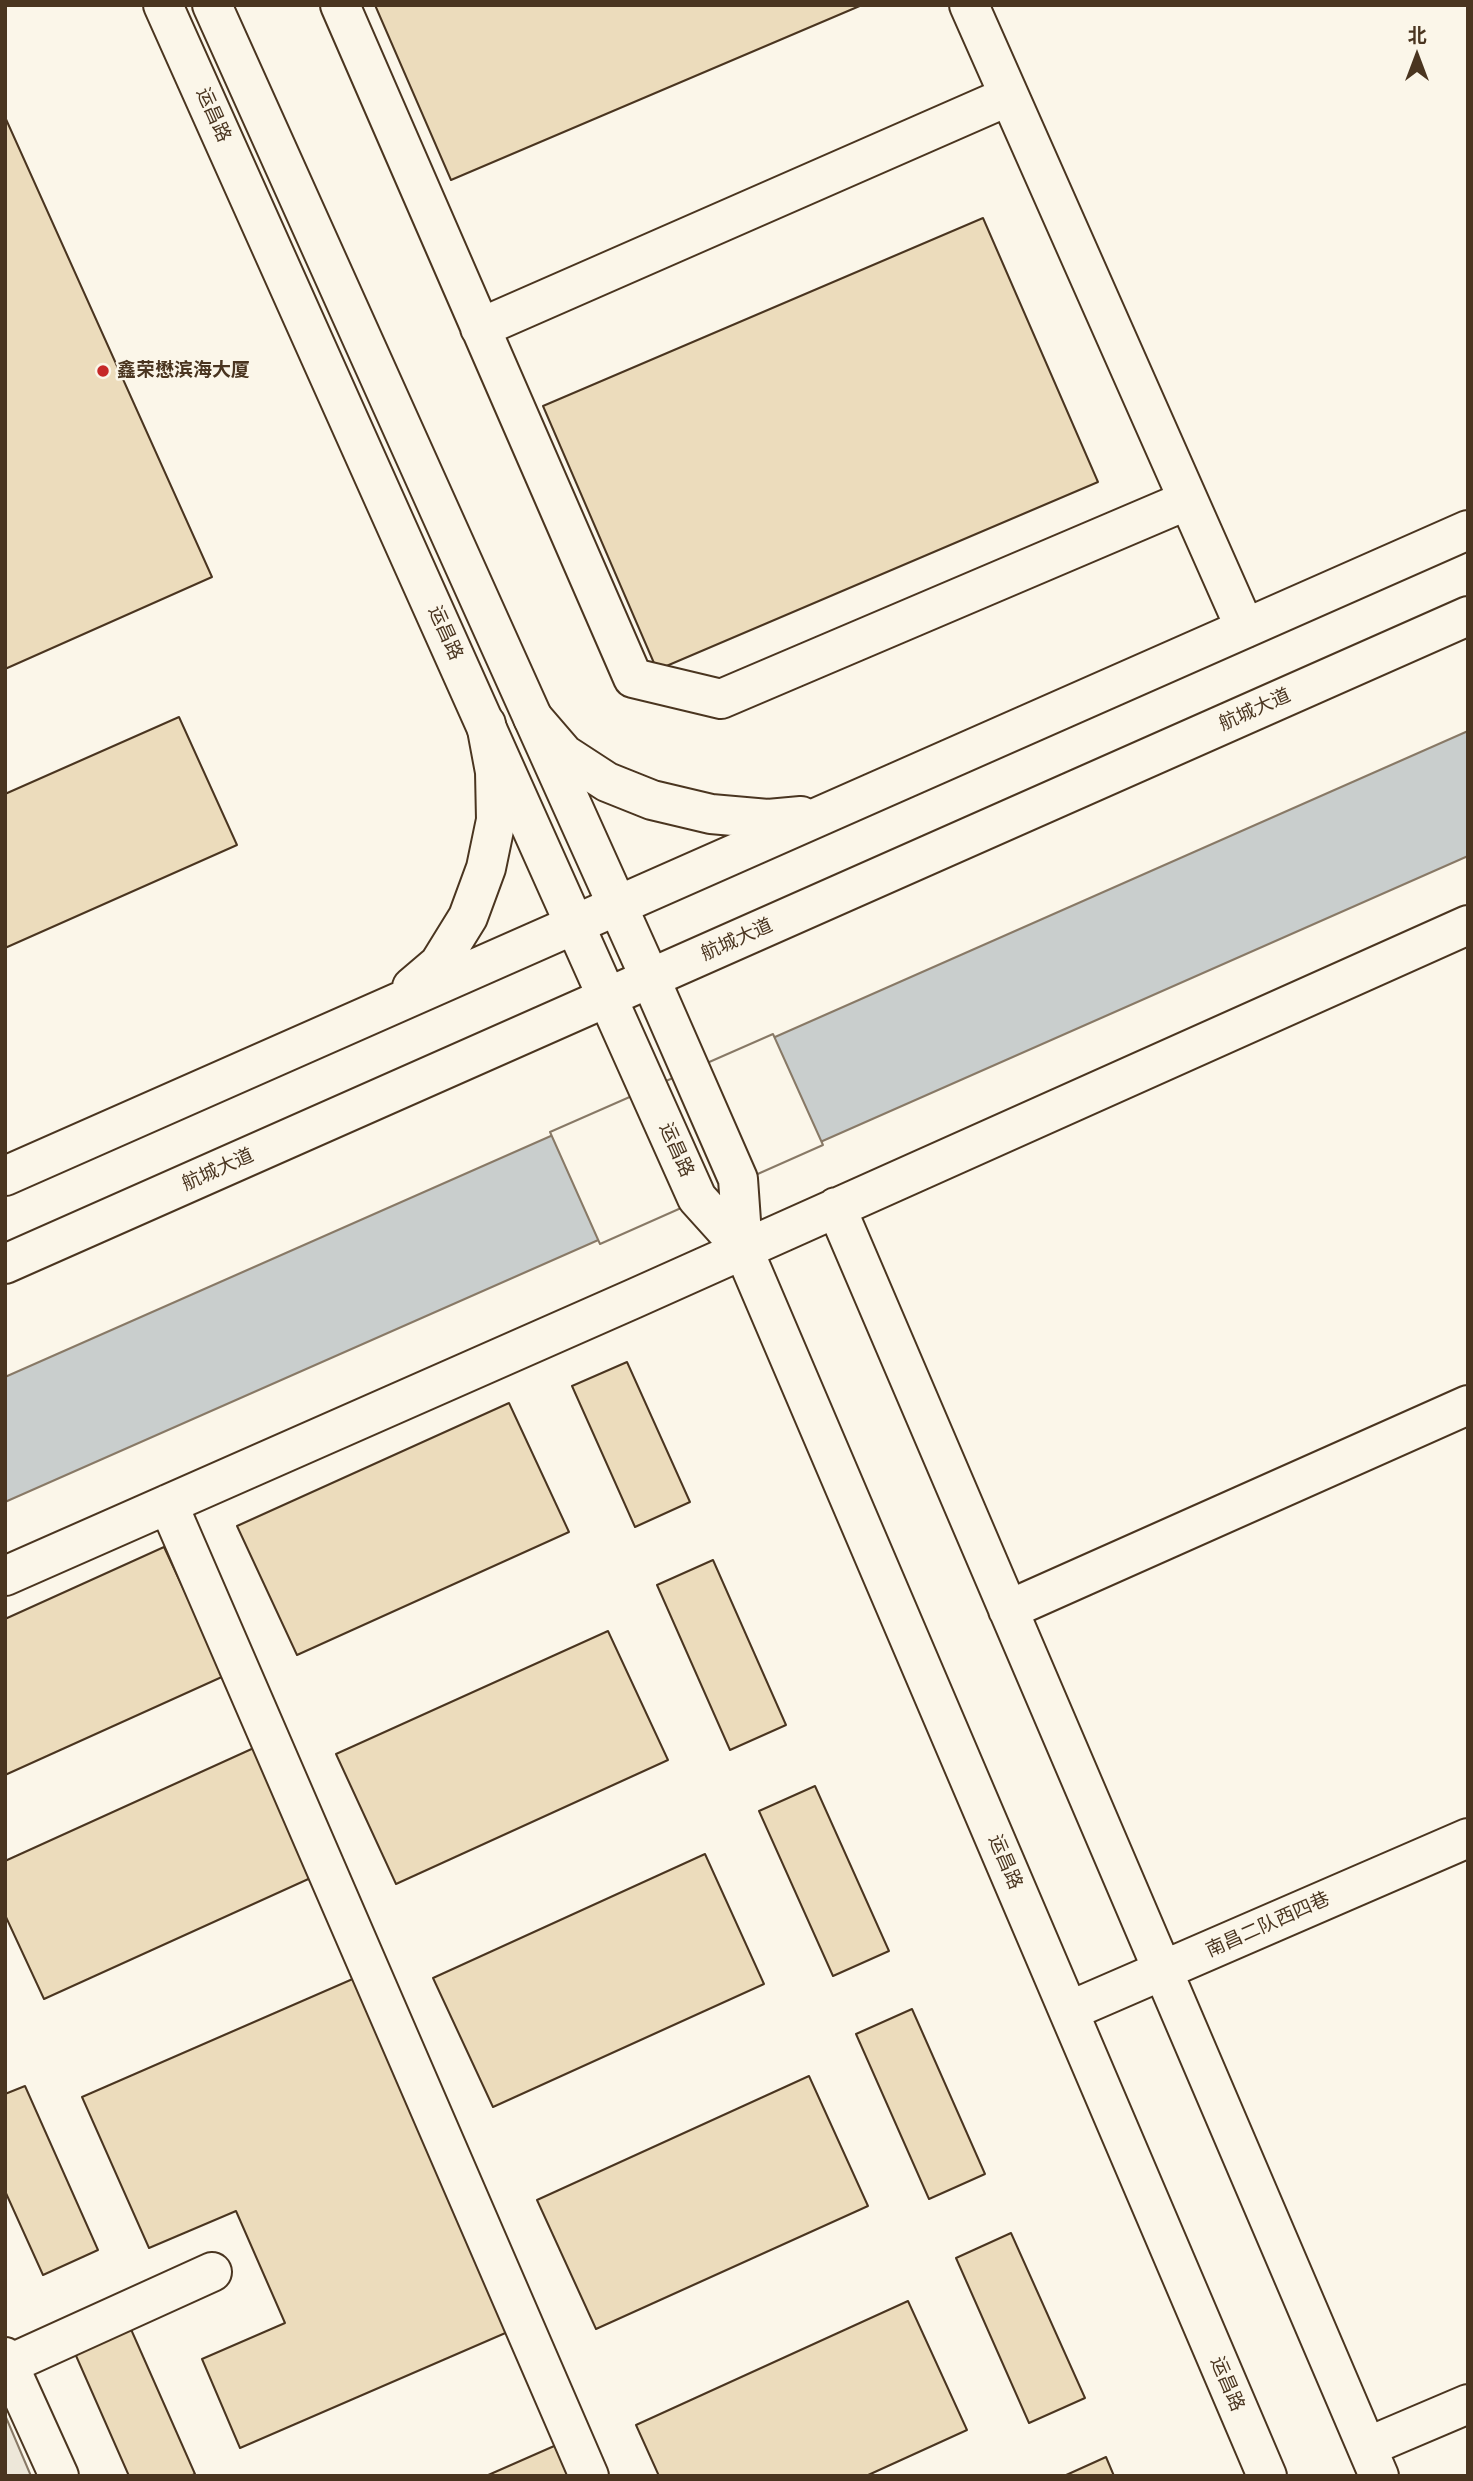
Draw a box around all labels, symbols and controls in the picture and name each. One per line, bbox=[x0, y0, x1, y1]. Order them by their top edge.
north arrow bbox=[1382, 21, 1452, 91]
text: 北 bbox=[1407, 23, 1427, 47]
street label: 运昌路 bbox=[191, 84, 235, 146]
place label: 鑫荣懋滨海大厦 bbox=[117, 360, 250, 382]
marker: 鑫荣懋滨海大厦 bbox=[95, 363, 111, 379]
street label: 运昌路 bbox=[423, 602, 467, 664]
street label: 航城大道 bbox=[1216, 684, 1294, 736]
street label: 航城大道 bbox=[698, 914, 776, 966]
street label: 运昌路 bbox=[654, 1119, 698, 1181]
street label: 航城大道 bbox=[179, 1144, 257, 1196]
street label: 运昌路 bbox=[983, 1831, 1027, 1893]
street label: 南昌二队西四巷 bbox=[1203, 1888, 1333, 1962]
street label: 运昌路 bbox=[1205, 2353, 1249, 2415]

